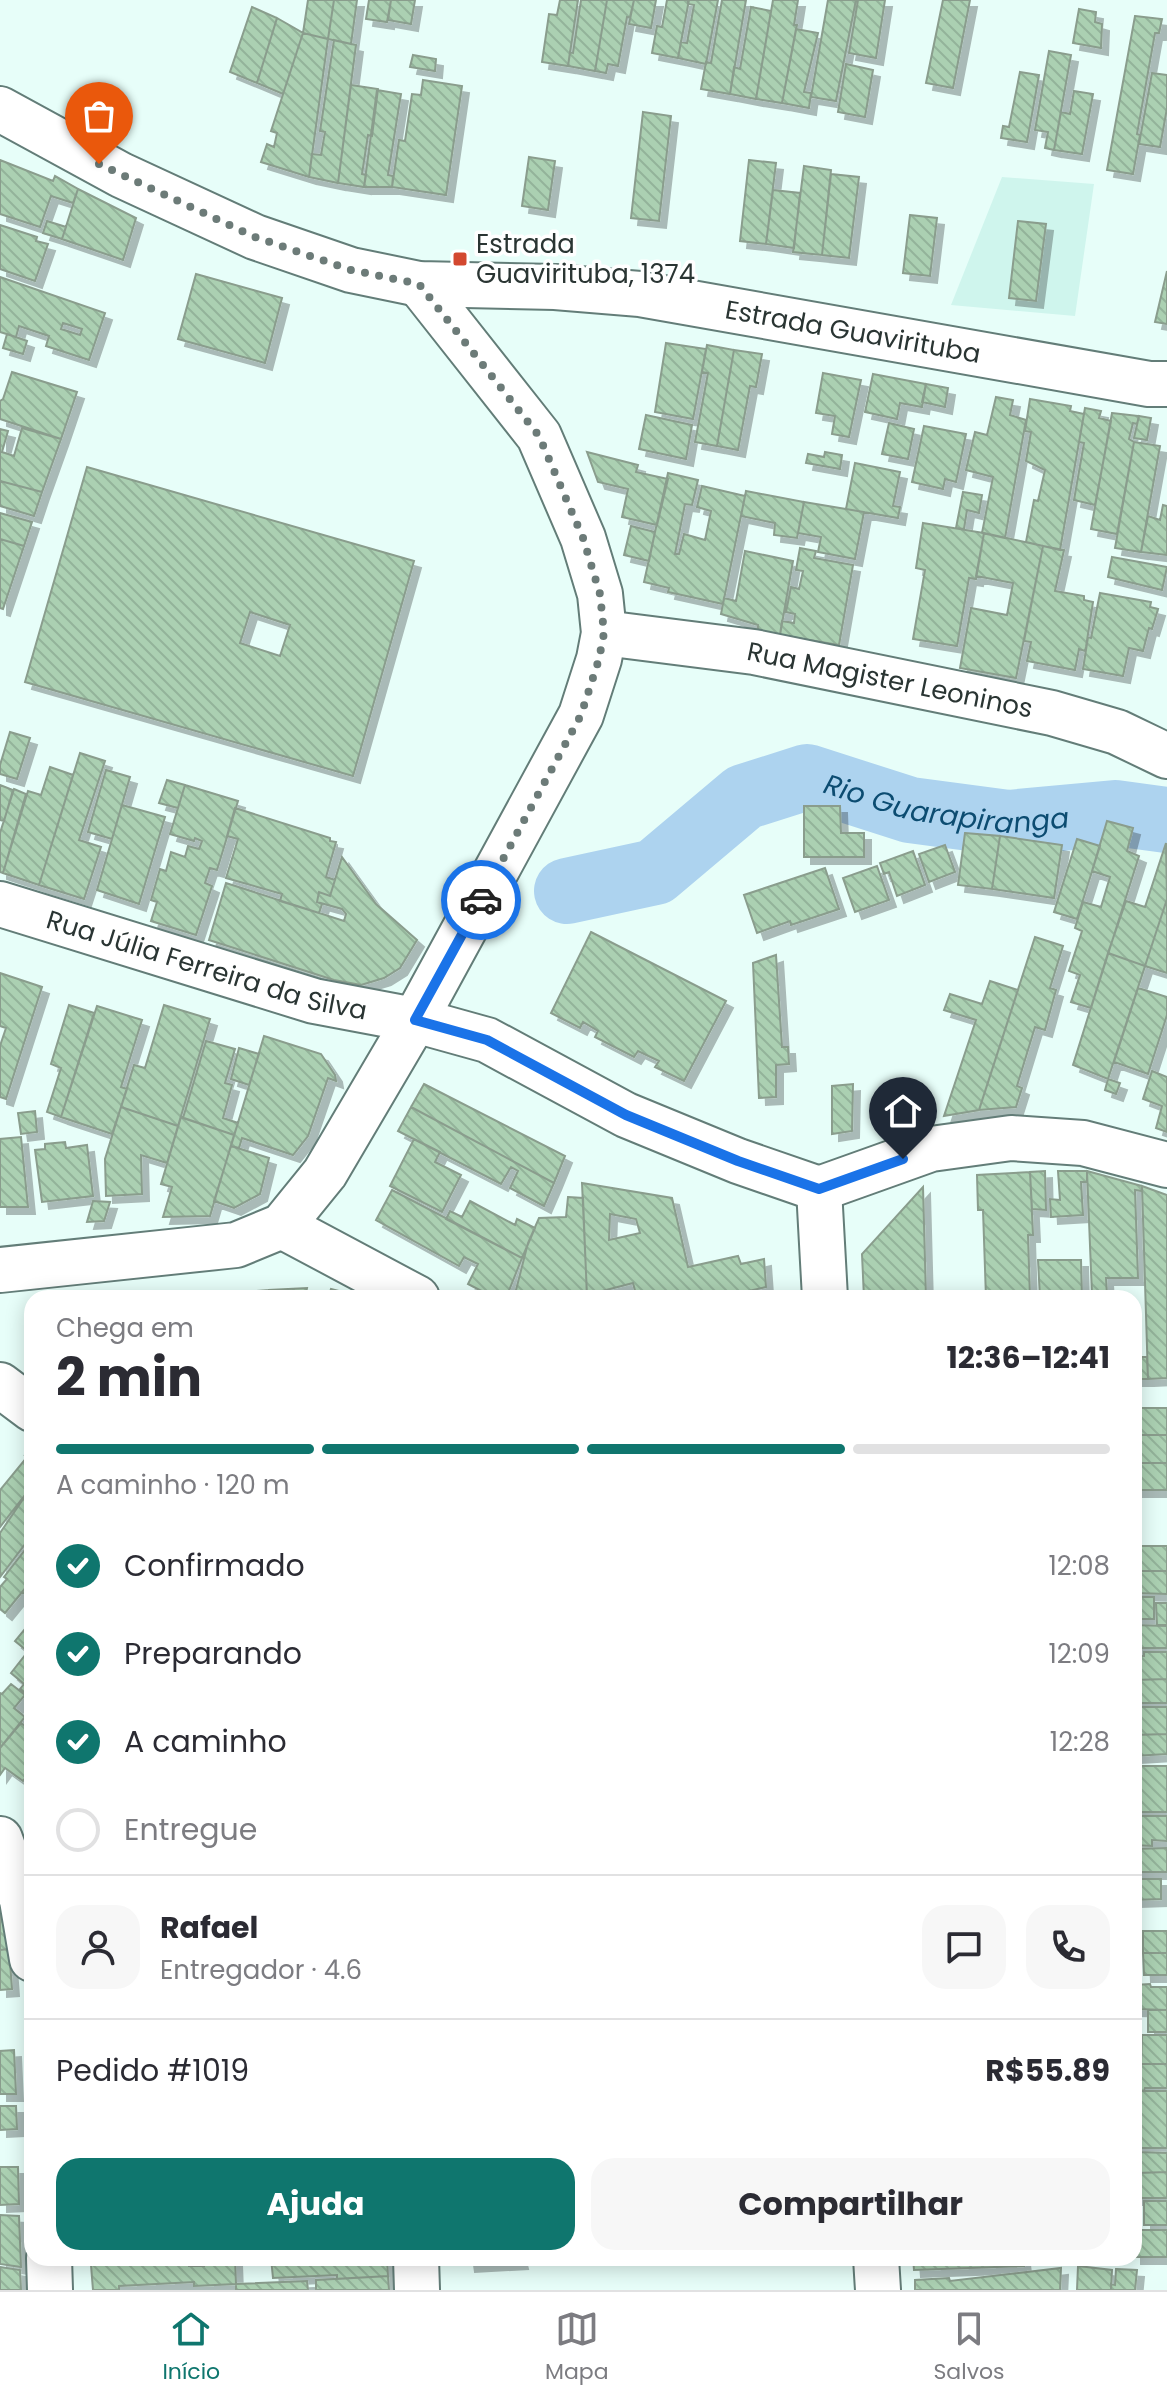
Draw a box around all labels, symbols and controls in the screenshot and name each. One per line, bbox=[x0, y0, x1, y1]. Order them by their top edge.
pin bbox=[65, 82, 133, 164]
icon: bag bbox=[77, 94, 121, 138]
place label: Estrada Guavirituba, 1374 bbox=[476, 226, 695, 292]
marker: Estrada Guavirituba, 1374 bbox=[451, 250, 469, 268]
street label: Estrada Guavirituba bbox=[722, 291, 983, 372]
street label: Rua Magister Leoninos bbox=[744, 633, 1036, 727]
water label: Rio Guarapiranga bbox=[819, 764, 1071, 843]
courier bbox=[441, 860, 521, 940]
icon: car bbox=[459, 878, 503, 922]
street label: Rua Júlia Ferreira da Silva bbox=[42, 901, 370, 1029]
pin bbox=[869, 1077, 937, 1159]
icon: home bbox=[881, 1089, 925, 1133]
text: Chega em bbox=[56, 1310, 194, 1346]
text: 12:36–12:41 bbox=[946, 1336, 1110, 1379]
text: 2 min bbox=[56, 1341, 202, 1414]
text: A caminho · 120 m bbox=[56, 1467, 290, 1503]
icon: check bbox=[56, 1544, 100, 1588]
text: Confirmado bbox=[124, 1544, 305, 1587]
text: 12:08 bbox=[1048, 1548, 1110, 1584]
icon: check bbox=[56, 1632, 100, 1676]
text: Preparando bbox=[124, 1632, 302, 1675]
text: 12:09 bbox=[1048, 1636, 1110, 1672]
icon: check bbox=[56, 1720, 100, 1764]
text: A caminho bbox=[124, 1720, 287, 1763]
text: 12:28 bbox=[1050, 1724, 1110, 1760]
text: Entregue bbox=[124, 1808, 257, 1851]
button: person bbox=[56, 1905, 140, 1989]
button: chat bbox=[922, 1905, 1006, 1989]
button: phone bbox=[1026, 1905, 1110, 1989]
text: Rafael bbox=[160, 1906, 258, 1949]
text: Entregador · 4.6 bbox=[160, 1952, 362, 1988]
text: Pedido #1019 bbox=[56, 2049, 249, 2092]
text: R$55.89 bbox=[985, 2049, 1110, 2092]
button: Ajuda bbox=[56, 2158, 575, 2250]
button: Compartilhar bbox=[591, 2158, 1110, 2250]
tab: Início bbox=[162, 2307, 220, 2388]
tab: Mapa bbox=[545, 2307, 609, 2388]
tab: Salvos bbox=[933, 2307, 1005, 2388]

